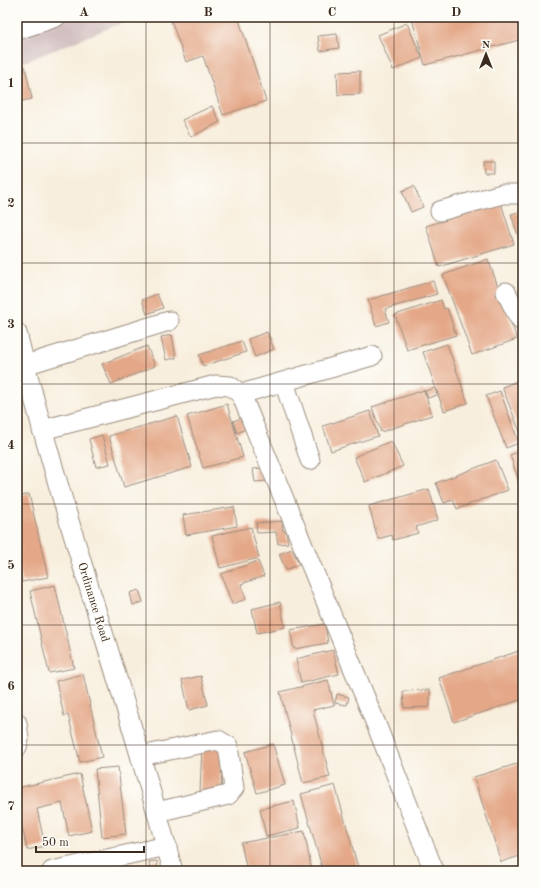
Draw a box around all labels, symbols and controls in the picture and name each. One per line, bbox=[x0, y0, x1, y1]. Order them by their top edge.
text: A bbox=[79, 6, 89, 19]
text: B bbox=[203, 6, 213, 19]
text: C bbox=[328, 6, 336, 19]
text: D bbox=[451, 6, 461, 19]
north arrow bbox=[466, 34, 506, 74]
text: N bbox=[482, 40, 491, 51]
text: 1 bbox=[7, 77, 15, 90]
text: 2 bbox=[7, 197, 15, 210]
text: 3 bbox=[7, 318, 15, 331]
text: 4 bbox=[7, 439, 15, 452]
text: 5 bbox=[7, 559, 15, 572]
street label: Ordinance Road bbox=[75, 561, 111, 644]
text: 6 bbox=[7, 680, 15, 693]
text: 7 bbox=[7, 800, 15, 813]
scale bar bbox=[36, 828, 144, 854]
text: 50 m bbox=[42, 836, 69, 849]

